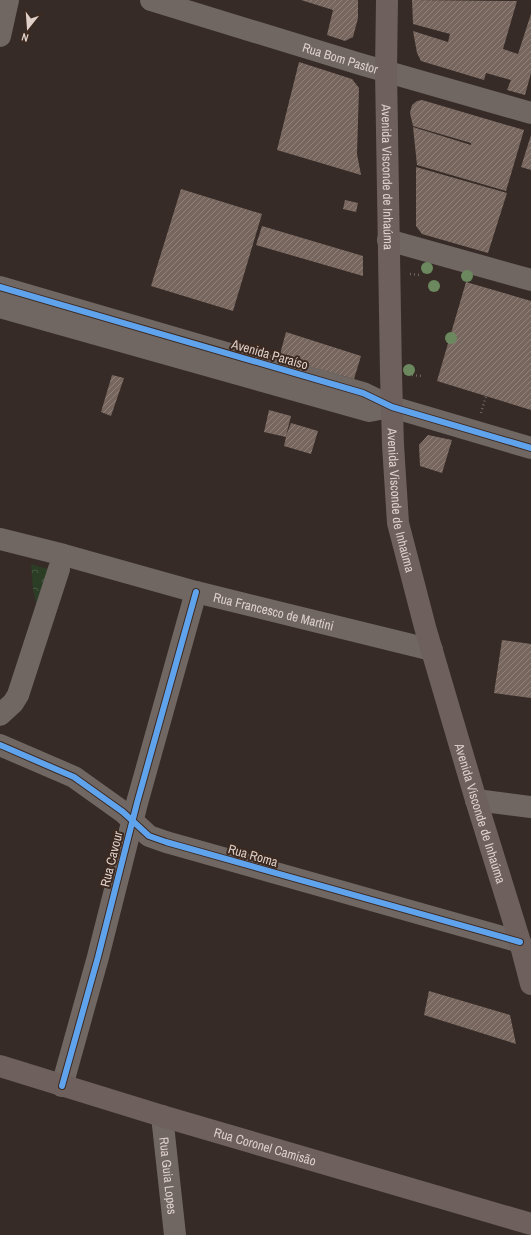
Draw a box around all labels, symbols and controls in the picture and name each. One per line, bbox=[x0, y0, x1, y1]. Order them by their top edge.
north arrow bbox=[8, 8, 48, 48]
text: N bbox=[20, 30, 30, 45]
street label: Rua Bom Pastor bbox=[300, 39, 380, 78]
street label: Avenida Visconde de Inhaúma bbox=[378, 103, 397, 250]
street label: Avenida Paraíso bbox=[229, 335, 310, 374]
street label: Avenida Visconde de Inhaúma bbox=[383, 427, 418, 574]
street label: Rua Francesco de Martini bbox=[212, 589, 336, 635]
street label: Avenida Visconde de Inhaúma bbox=[450, 740, 509, 886]
street label: Rua Cavour bbox=[96, 829, 127, 889]
street label: Rua Roma bbox=[226, 840, 280, 871]
street label: Rua Coronel Camisão bbox=[212, 1124, 318, 1170]
street label: Rua Guia Lopes bbox=[155, 1136, 181, 1215]

